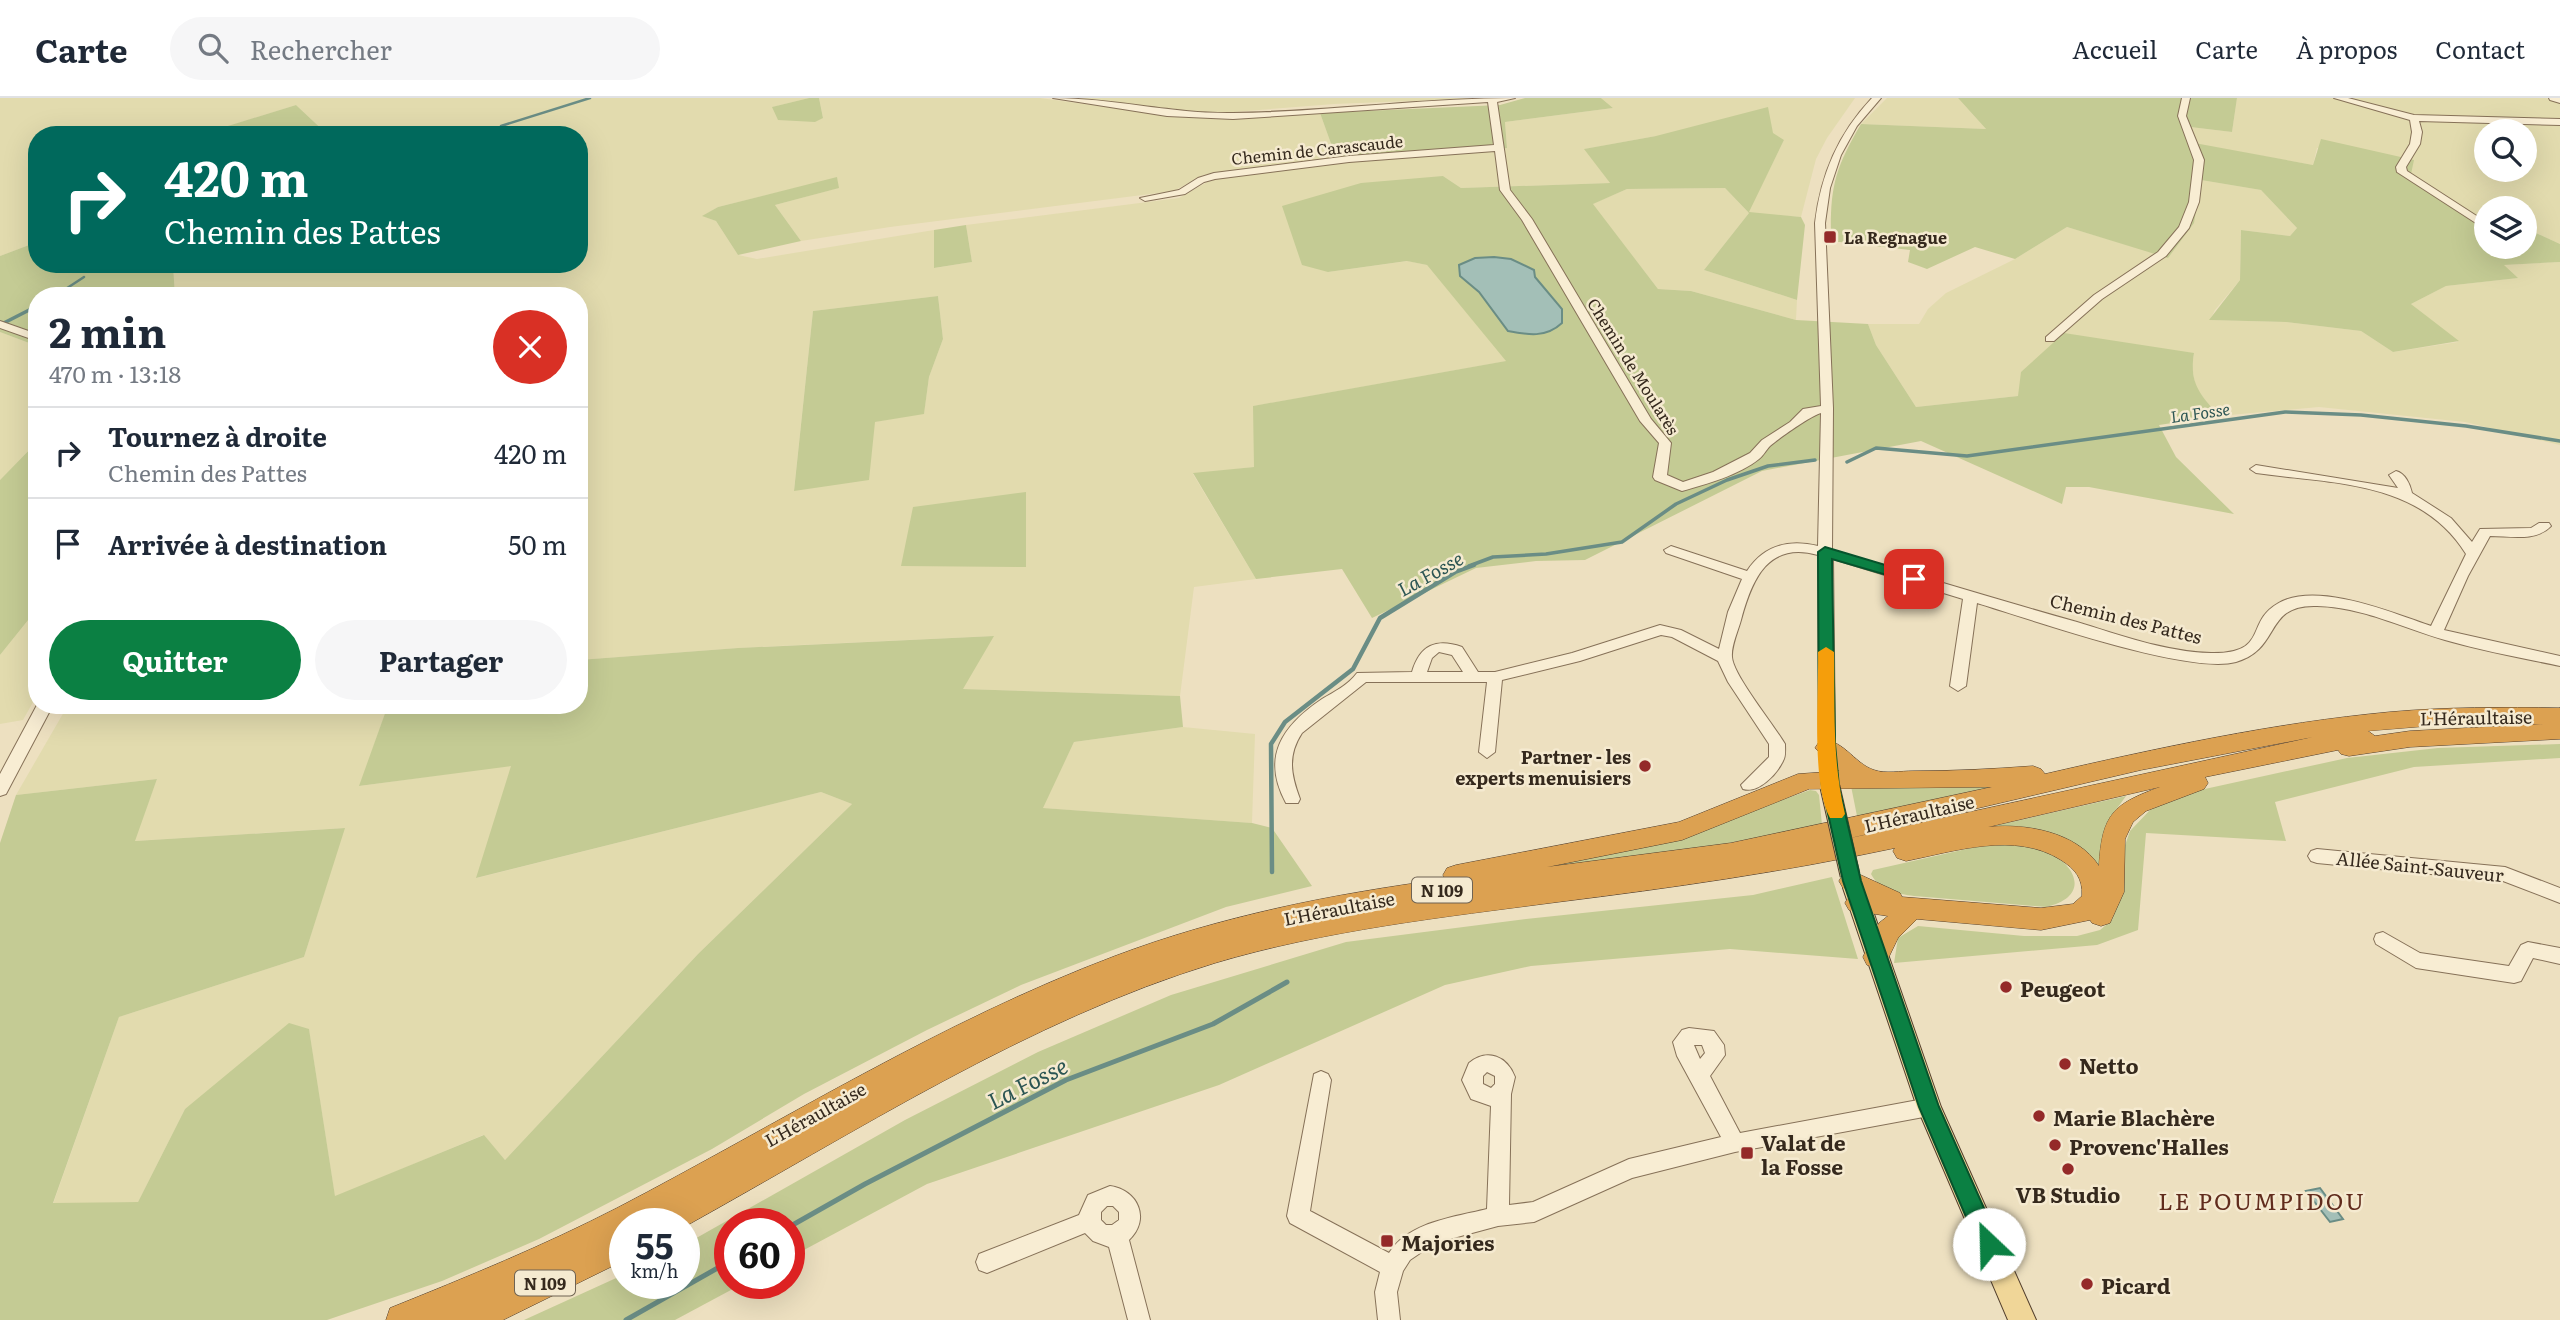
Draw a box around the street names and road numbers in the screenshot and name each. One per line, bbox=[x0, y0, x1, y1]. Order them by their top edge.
street label: Chemin de Carascaude bbox=[1230, 128, 1404, 170]
street label: Chemin de Moularès bbox=[1582, 293, 1686, 439]
street label: Chemin des Pattes bbox=[2047, 586, 2205, 650]
street label: L'Héraultaise bbox=[2420, 703, 2532, 731]
street label: L'Héraultaise bbox=[1861, 787, 1977, 839]
street label: Allée Saint-Sauveur bbox=[2335, 844, 2506, 888]
road number: N 109 bbox=[1412, 877, 1472, 902]
street label: L'Héraultaise bbox=[1281, 884, 1397, 932]
street label: L'Héraultaise bbox=[759, 1075, 871, 1153]
road number: N 109 bbox=[515, 1270, 575, 1296]

